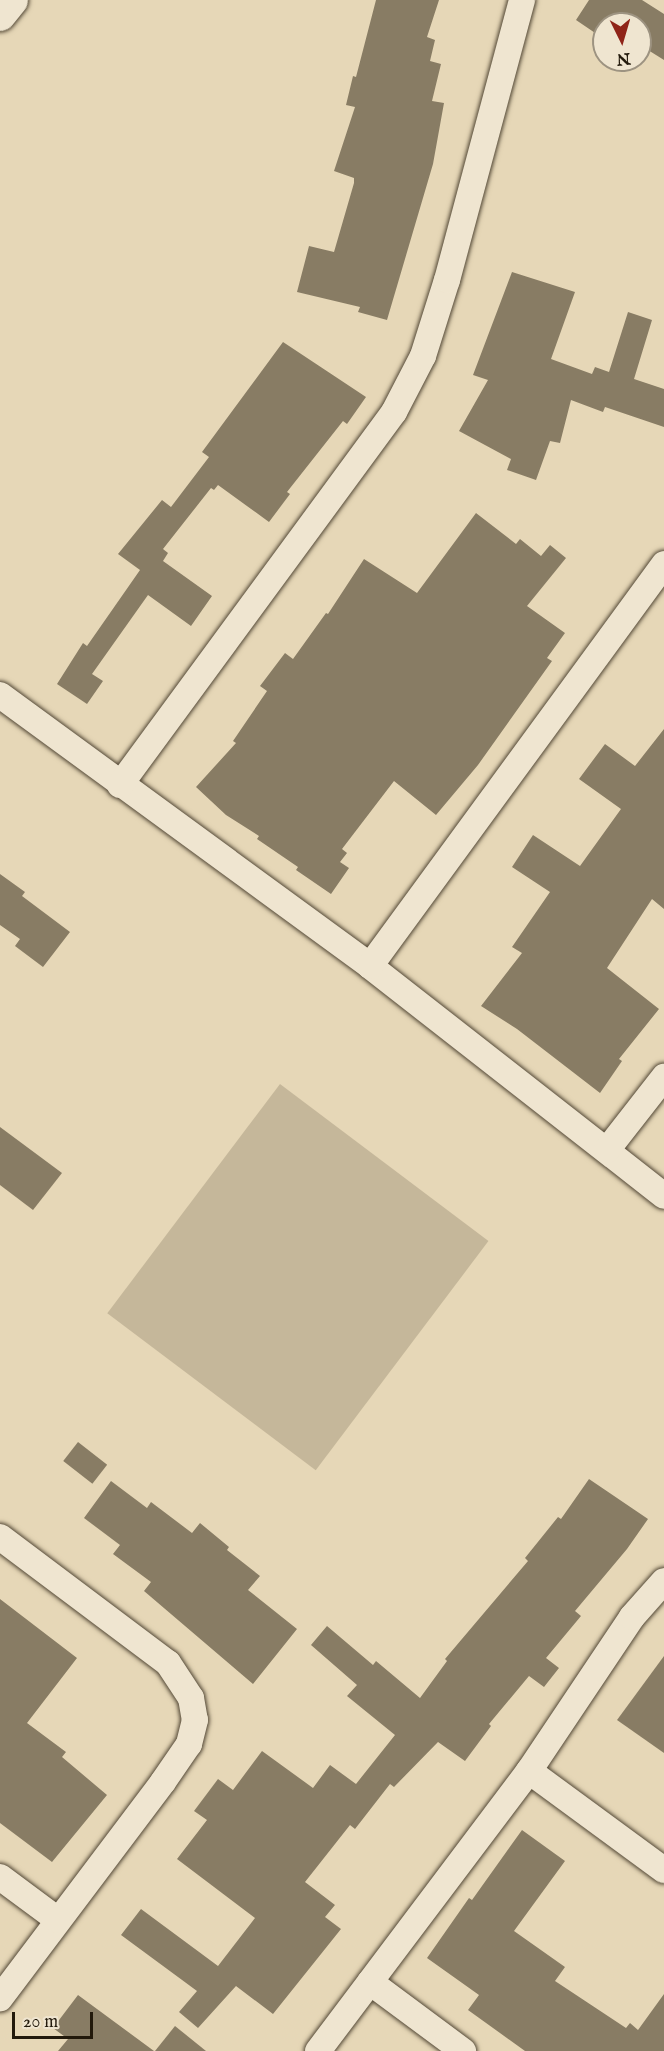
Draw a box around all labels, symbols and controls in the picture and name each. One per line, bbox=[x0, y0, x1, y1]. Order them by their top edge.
north arrow bbox=[592, 12, 652, 72]
text: N bbox=[616, 47, 631, 69]
scale bar bbox=[15, 2000, 96, 2038]
text: 20 m bbox=[23, 2011, 58, 2034]

